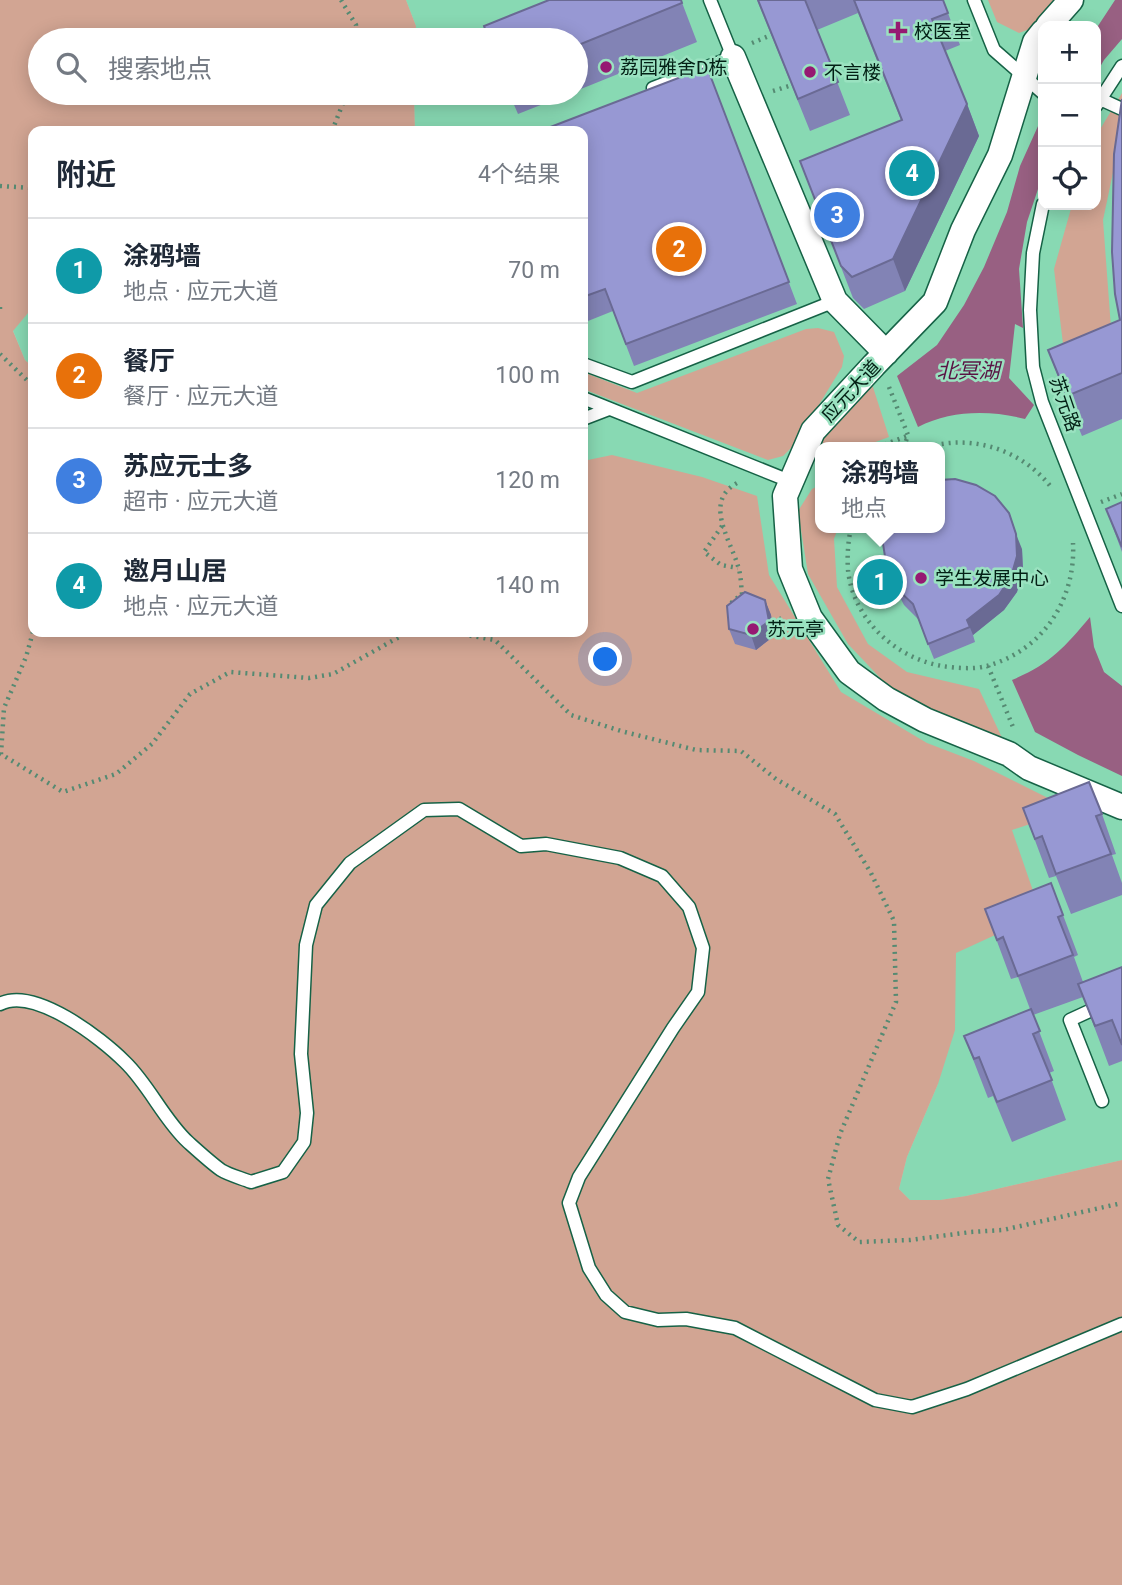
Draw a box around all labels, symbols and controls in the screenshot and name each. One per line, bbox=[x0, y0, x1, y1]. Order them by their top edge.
place label: 校医室 bbox=[914, 20, 971, 43]
marker: 校医室 bbox=[888, 21, 908, 41]
map controls bbox=[1038, 21, 1101, 210]
button: + bbox=[1038, 21, 1101, 84]
search box bbox=[28, 28, 588, 105]
icon: search bbox=[52, 48, 90, 86]
text: 搜索地点 bbox=[108, 54, 212, 84]
place label: 荔园雅舍D栋 bbox=[620, 56, 727, 79]
marker: 荔园雅舍D栋 bbox=[598, 59, 614, 75]
place label: 不言楼 bbox=[824, 61, 881, 84]
marker: 不言楼 bbox=[802, 64, 818, 80]
button: − bbox=[1038, 84, 1101, 147]
pin: 4 bbox=[889, 147, 935, 199]
button: locate bbox=[1038, 147, 1101, 210]
text: 附近 bbox=[56, 157, 116, 192]
text: 4个结果 bbox=[478, 161, 560, 188]
pin: 3 bbox=[814, 189, 860, 241]
pin: 2 bbox=[656, 223, 702, 275]
text: 涂鸦墙 bbox=[123, 241, 201, 271]
text: 1 bbox=[72, 257, 86, 284]
text: 70 m bbox=[508, 257, 560, 284]
text: 地点 · 应元大道 bbox=[123, 278, 278, 305]
text: 餐厅 bbox=[123, 346, 175, 376]
street label: 应元大道 bbox=[817, 355, 885, 427]
water label: 北冥湖 bbox=[937, 359, 1002, 383]
text: 2 bbox=[72, 362, 86, 389]
text: 100 m bbox=[495, 362, 560, 389]
street label: 苏元路 bbox=[1045, 373, 1085, 435]
text: 餐厅 · 应元大道 bbox=[123, 383, 278, 410]
popup bbox=[815, 442, 945, 533]
text: 苏应元士多 bbox=[123, 451, 253, 481]
text: 涂鸦墙 bbox=[841, 458, 919, 488]
text: 3 bbox=[72, 467, 86, 494]
text: 120 m bbox=[495, 467, 560, 494]
text: 超市 · 应元大道 bbox=[123, 488, 278, 515]
text: 地点 bbox=[841, 495, 887, 522]
text: 邀月山居 bbox=[123, 556, 227, 586]
pin: 1 bbox=[857, 556, 903, 608]
place label: 学生发展中心 bbox=[935, 567, 1049, 590]
marker: 学生发展中心 bbox=[913, 570, 929, 586]
text: 4 bbox=[72, 572, 86, 599]
text: 140 m bbox=[495, 572, 560, 599]
text: 地点 · 应元大道 bbox=[123, 593, 278, 620]
place label: 苏元亭 bbox=[767, 618, 824, 641]
marker: 苏元亭 bbox=[745, 621, 761, 637]
your location bbox=[588, 642, 622, 676]

